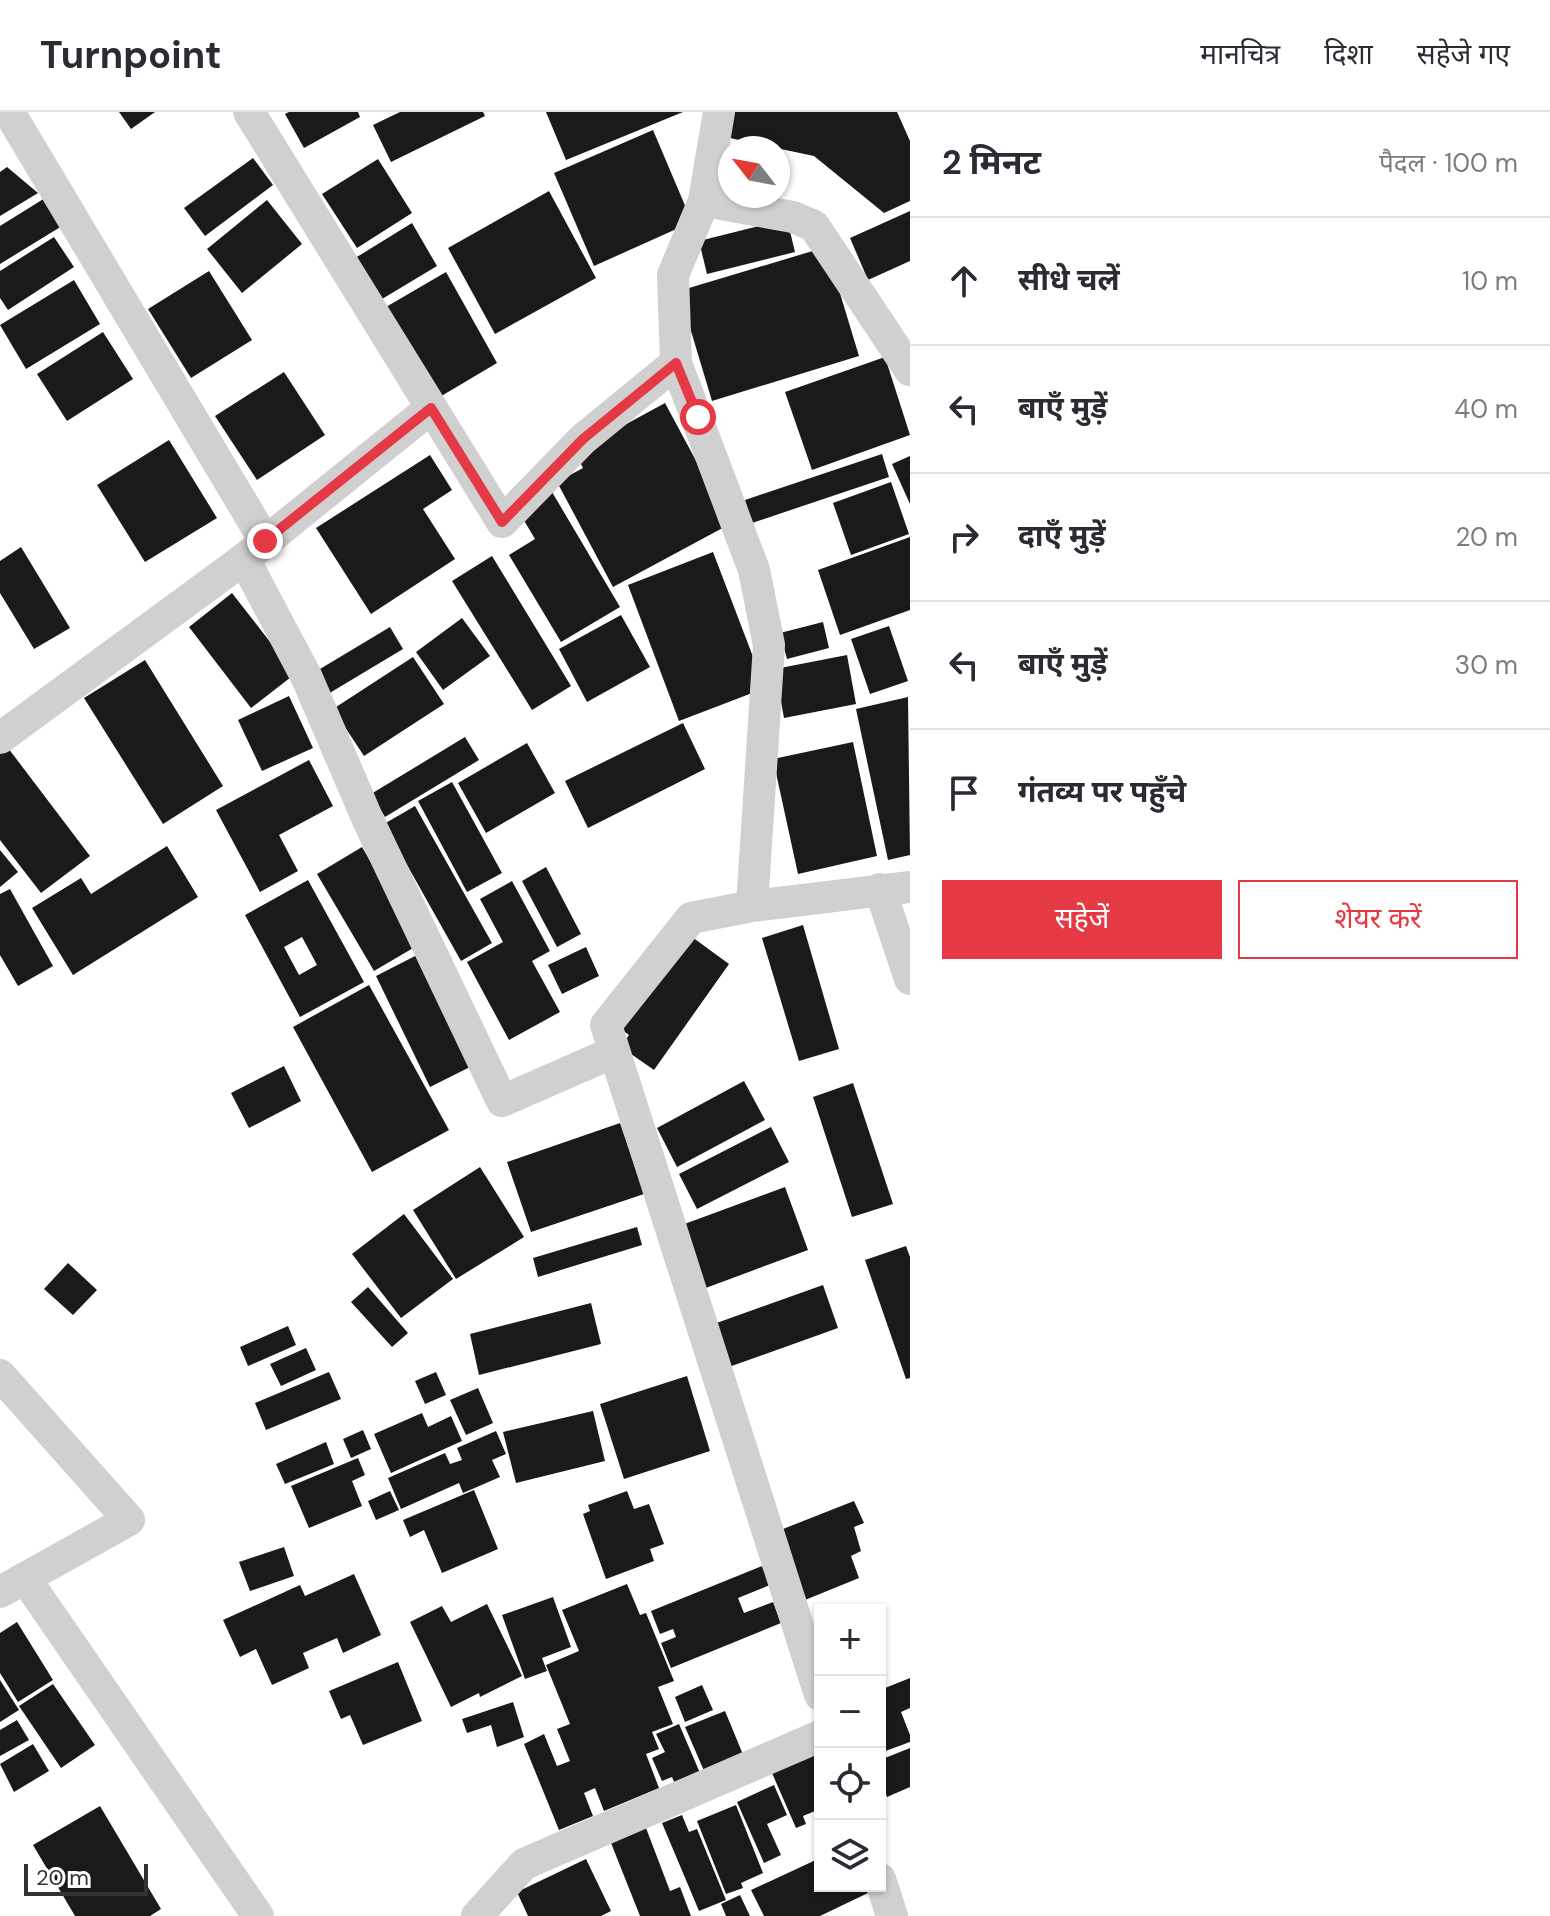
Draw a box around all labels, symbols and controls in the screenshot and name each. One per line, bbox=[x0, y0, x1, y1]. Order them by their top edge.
text: Turnpoint bbox=[40, 30, 222, 80]
text: मानचित्र bbox=[1200, 36, 1280, 73]
text: दिशा bbox=[1324, 36, 1373, 73]
text: सहेजे गए bbox=[1417, 36, 1510, 73]
north arrow bbox=[718, 136, 790, 208]
text: 2 मिनट bbox=[942, 140, 1041, 185]
text: पैदल · 100 m bbox=[1379, 146, 1518, 180]
icon: ahead bbox=[942, 259, 986, 303]
text: सीधे चलें bbox=[1018, 260, 1120, 299]
text: 10 m bbox=[1462, 264, 1518, 298]
icon: left bbox=[942, 387, 986, 431]
text: बाएँ मुड़ें bbox=[1018, 388, 1107, 427]
text: 40 m bbox=[1454, 392, 1518, 426]
route start bbox=[680, 399, 716, 435]
icon: right bbox=[942, 515, 986, 559]
text: दाएँ मुड़ें bbox=[1018, 516, 1106, 555]
text: 20 m bbox=[1455, 520, 1518, 554]
route end bbox=[247, 523, 283, 559]
icon: left bbox=[942, 643, 986, 687]
text: बाएँ मुड़ें bbox=[1018, 644, 1107, 683]
text: 30 m bbox=[1455, 648, 1518, 682]
icon: arrive bbox=[942, 771, 986, 815]
text: गंतव्य पर पहुँचे bbox=[1018, 772, 1186, 811]
button: सहेजें bbox=[942, 880, 1222, 959]
button: शेयर करें bbox=[1238, 880, 1518, 959]
map controls bbox=[814, 1604, 886, 1892]
button: + bbox=[814, 1604, 886, 1676]
button: − bbox=[814, 1676, 886, 1748]
button: locate bbox=[814, 1748, 886, 1820]
button: layers bbox=[814, 1820, 886, 1892]
scale bar bbox=[24, 1860, 148, 1896]
text: 20 m bbox=[36, 1863, 89, 1892]

